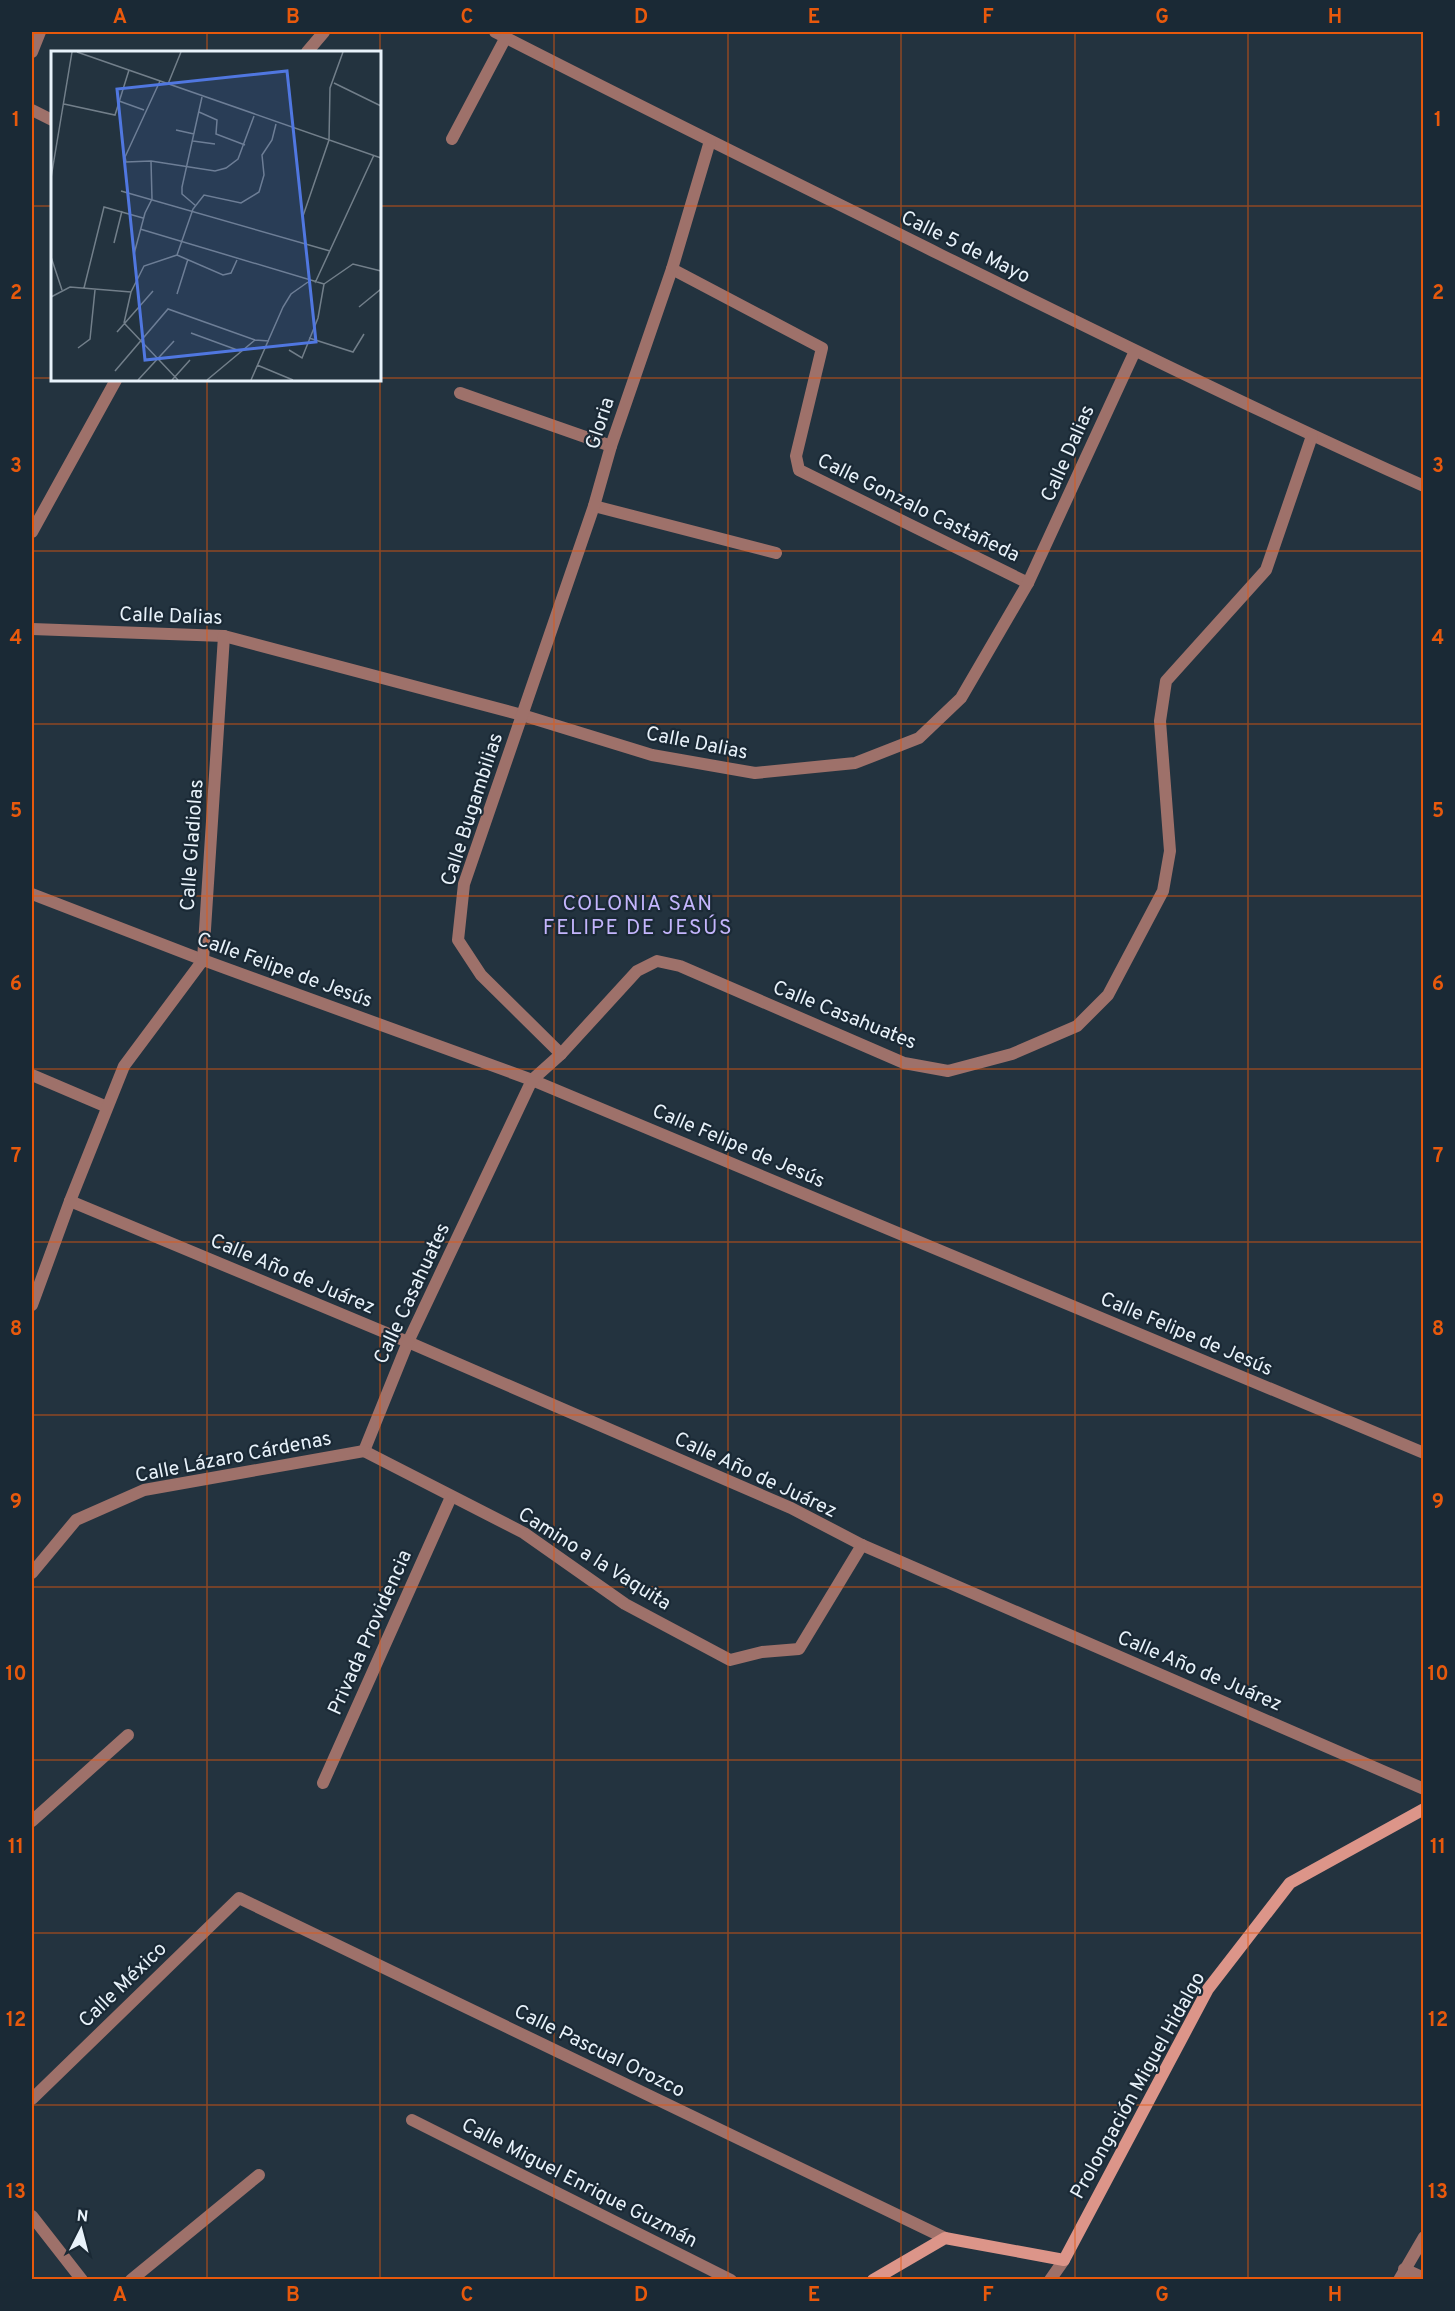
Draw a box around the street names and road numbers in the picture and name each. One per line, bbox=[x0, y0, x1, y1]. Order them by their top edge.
street label: Calle 5 de Mayo bbox=[896, 205, 1034, 290]
street label: Gloria bbox=[580, 394, 622, 453]
street label: Calle Dalias bbox=[1036, 401, 1102, 506]
street label: Calle Gonzalo Castañeda bbox=[813, 448, 1024, 569]
street label: Calle Dalias bbox=[119, 602, 223, 632]
street label: Calle Dalias bbox=[643, 721, 750, 767]
street label: Calle Bugambilias bbox=[436, 730, 510, 889]
street label: Calle Gladiolas bbox=[175, 778, 211, 912]
street label: Calle Felipe de Jesús bbox=[193, 927, 376, 1015]
street label: Calle Casahuates bbox=[769, 975, 920, 1057]
street label: Calle Felipe de Jesús bbox=[648, 1099, 829, 1195]
street label: Calle Casahuates bbox=[369, 1219, 457, 1369]
street label: Calle Año de Juárez bbox=[206, 1228, 379, 1321]
street label: Calle Felipe de Jesús bbox=[1096, 1287, 1277, 1383]
street label: Calle Lázaro Cárdenas bbox=[133, 1426, 334, 1490]
street label: Calle Año de Juárez bbox=[670, 1427, 841, 1525]
street label: Camino a la Vaquita bbox=[512, 1502, 675, 1617]
street label: Privada Providencia bbox=[323, 1546, 419, 1719]
street label: Calle Año de Juárez bbox=[1113, 1625, 1286, 1718]
street label: Calle México bbox=[74, 1937, 173, 2034]
street label: Prolongación Miguel Hidalgo bbox=[1065, 1968, 1212, 2204]
street label: Calle Pascual Orozco bbox=[509, 1999, 689, 2104]
street label: Calle Miguel Enrique Guzmán bbox=[457, 2113, 702, 2255]

